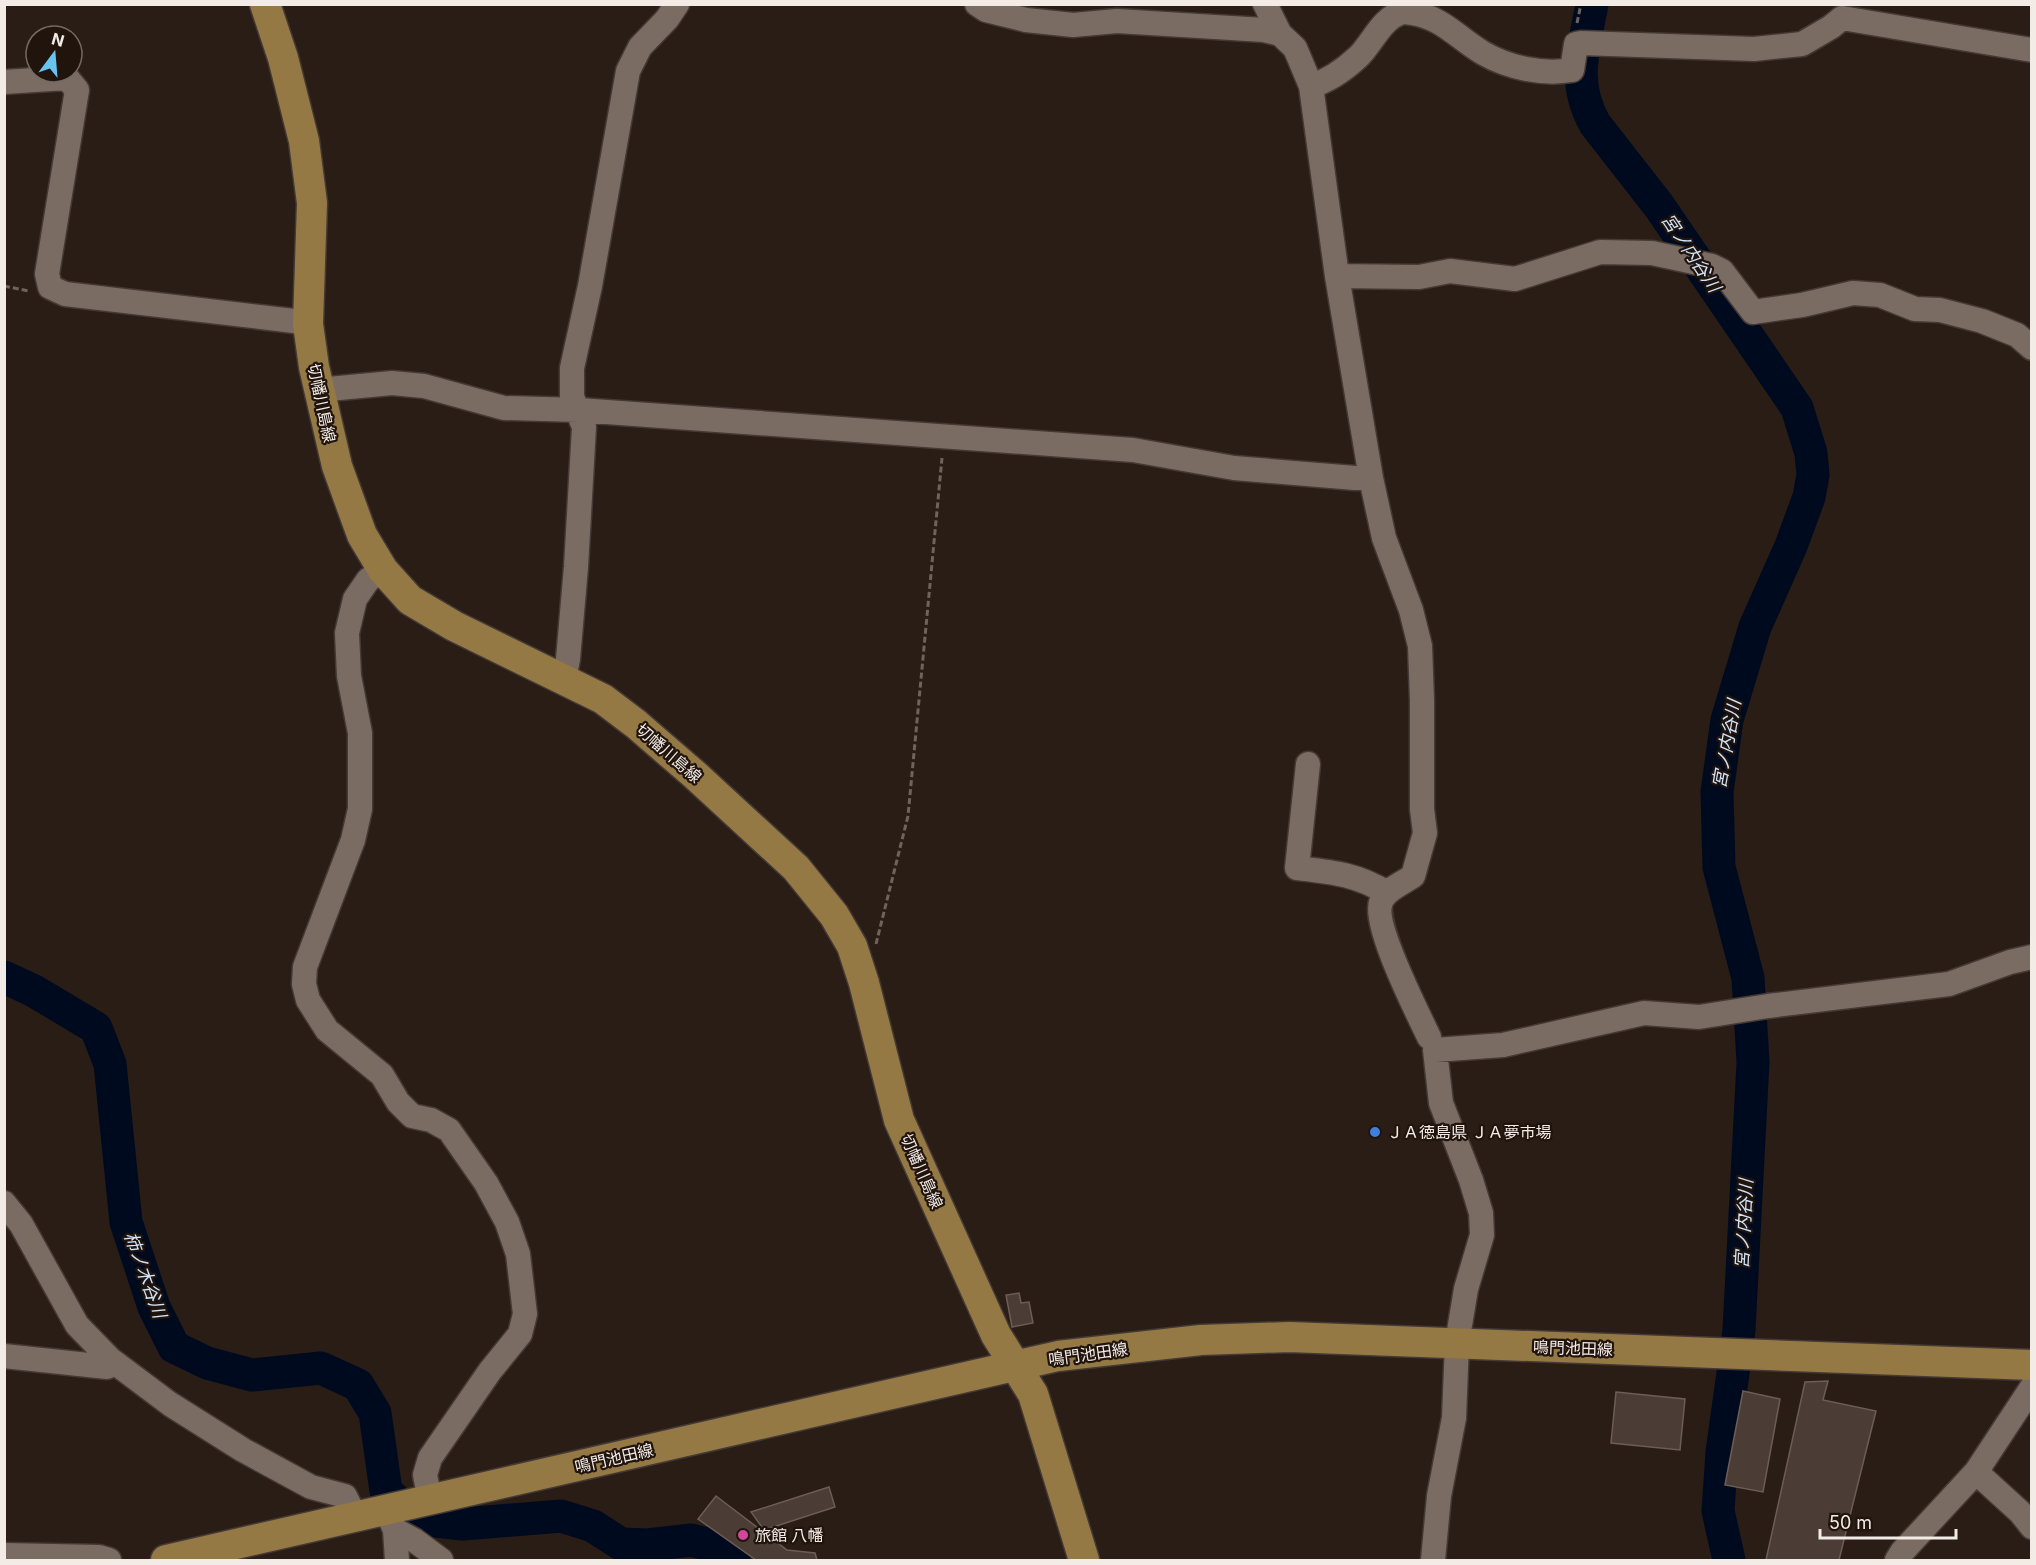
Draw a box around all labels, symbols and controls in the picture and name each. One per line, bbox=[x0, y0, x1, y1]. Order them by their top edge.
north arrow bbox=[24, 24, 84, 84]
text: N bbox=[50, 28, 67, 51]
water label: 宮ノ内谷川 bbox=[1658, 210, 1726, 298]
street label: 切幡川島線 bbox=[304, 362, 340, 444]
water label: 宮ノ内谷川 bbox=[1708, 696, 1745, 790]
street label: 切幡川島線 bbox=[632, 719, 706, 787]
place label: ＪＡ徳島県 ＪＡ夢市場 bbox=[1387, 1122, 1552, 1142]
marker: ＪＡ徳島県 ＪＡ夢市場 bbox=[1368, 1125, 1382, 1139]
street label: 切幡川島線 bbox=[897, 1130, 947, 1212]
water label: 宮ノ内谷川 bbox=[1731, 1176, 1756, 1269]
water label: 柿ノ木谷川 bbox=[120, 1229, 171, 1323]
street label: 鳴門池田線 bbox=[1533, 1337, 1613, 1359]
street label: 鳴門池田線 bbox=[1047, 1339, 1129, 1369]
street label: 鳴門池田線 bbox=[573, 1439, 655, 1477]
scale bar bbox=[1820, 1502, 1956, 1540]
text: 50 m bbox=[1829, 1512, 1872, 1533]
place label: 旅館 八幡 bbox=[755, 1525, 824, 1545]
marker: 旅館 八幡 bbox=[736, 1528, 750, 1542]

